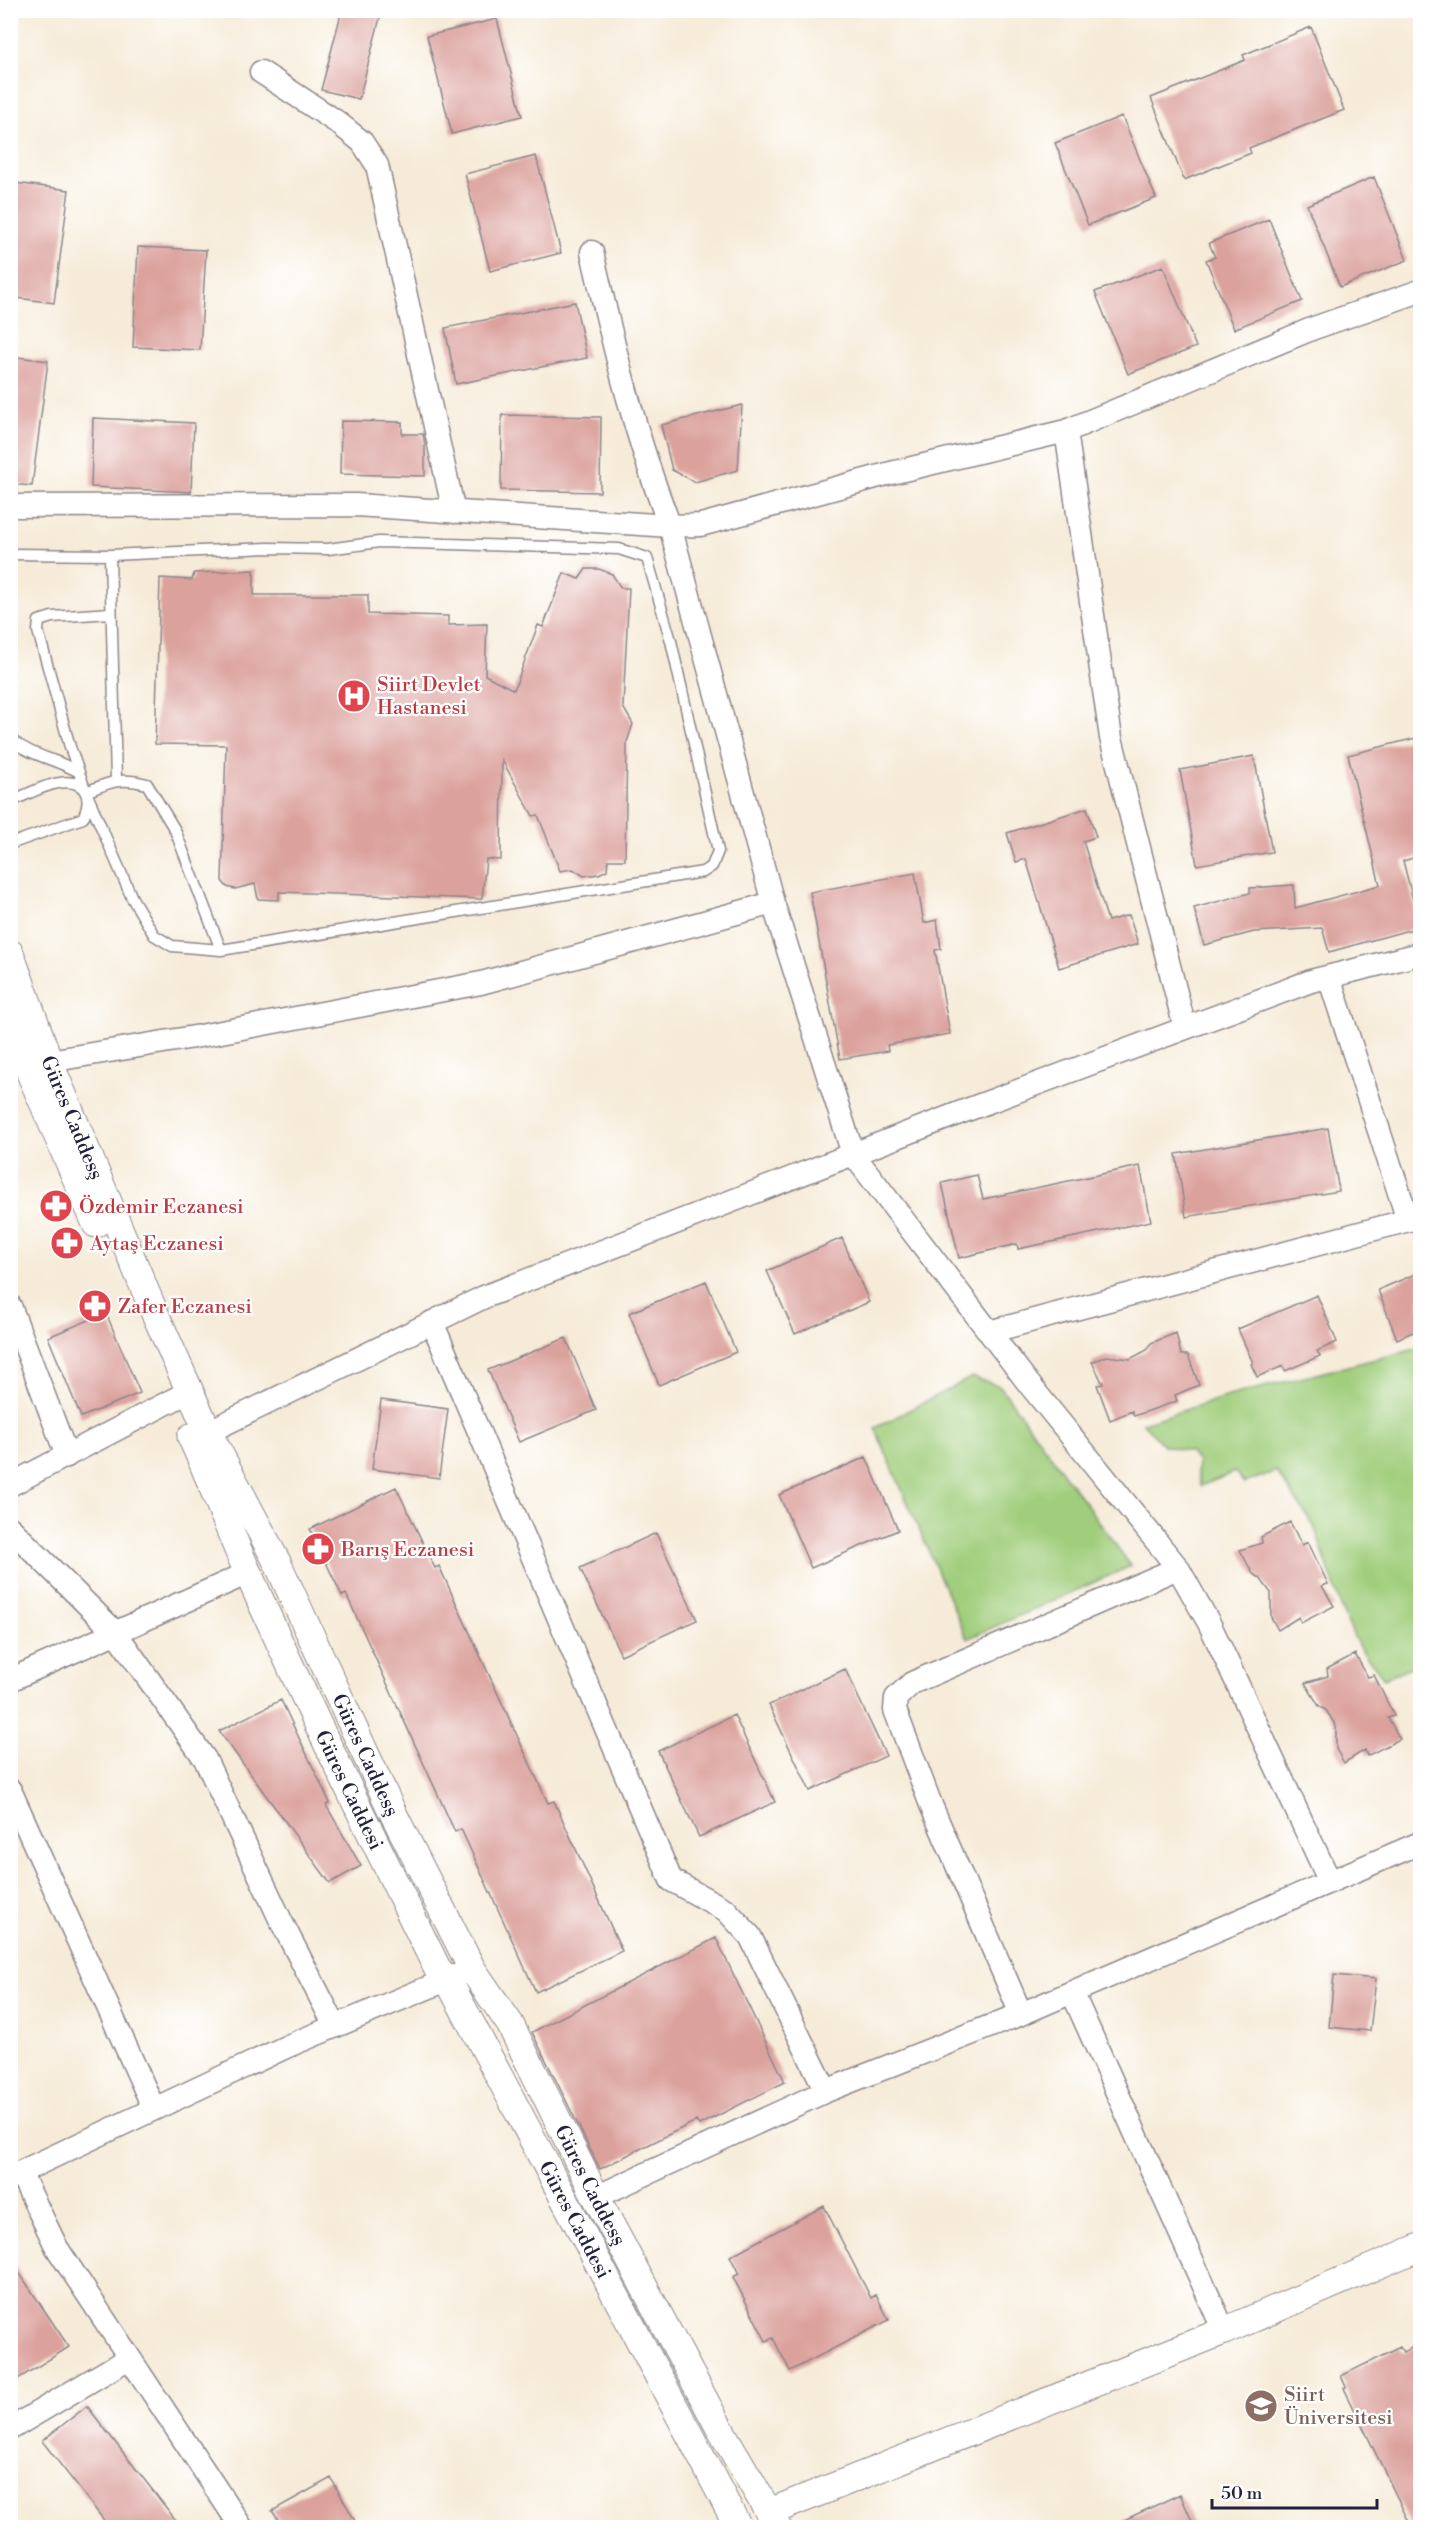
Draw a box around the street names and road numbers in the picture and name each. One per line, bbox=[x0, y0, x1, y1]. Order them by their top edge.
street label: Güres Caddesş bbox=[34, 1052, 108, 1184]
street label: Güres Caddesş bbox=[326, 1690, 404, 1821]
street label: Güres Caddesi bbox=[309, 1727, 388, 1855]
street label: Güres Caddesş bbox=[548, 2121, 631, 2250]
street label: Güres Caddesi bbox=[532, 2157, 616, 2284]

